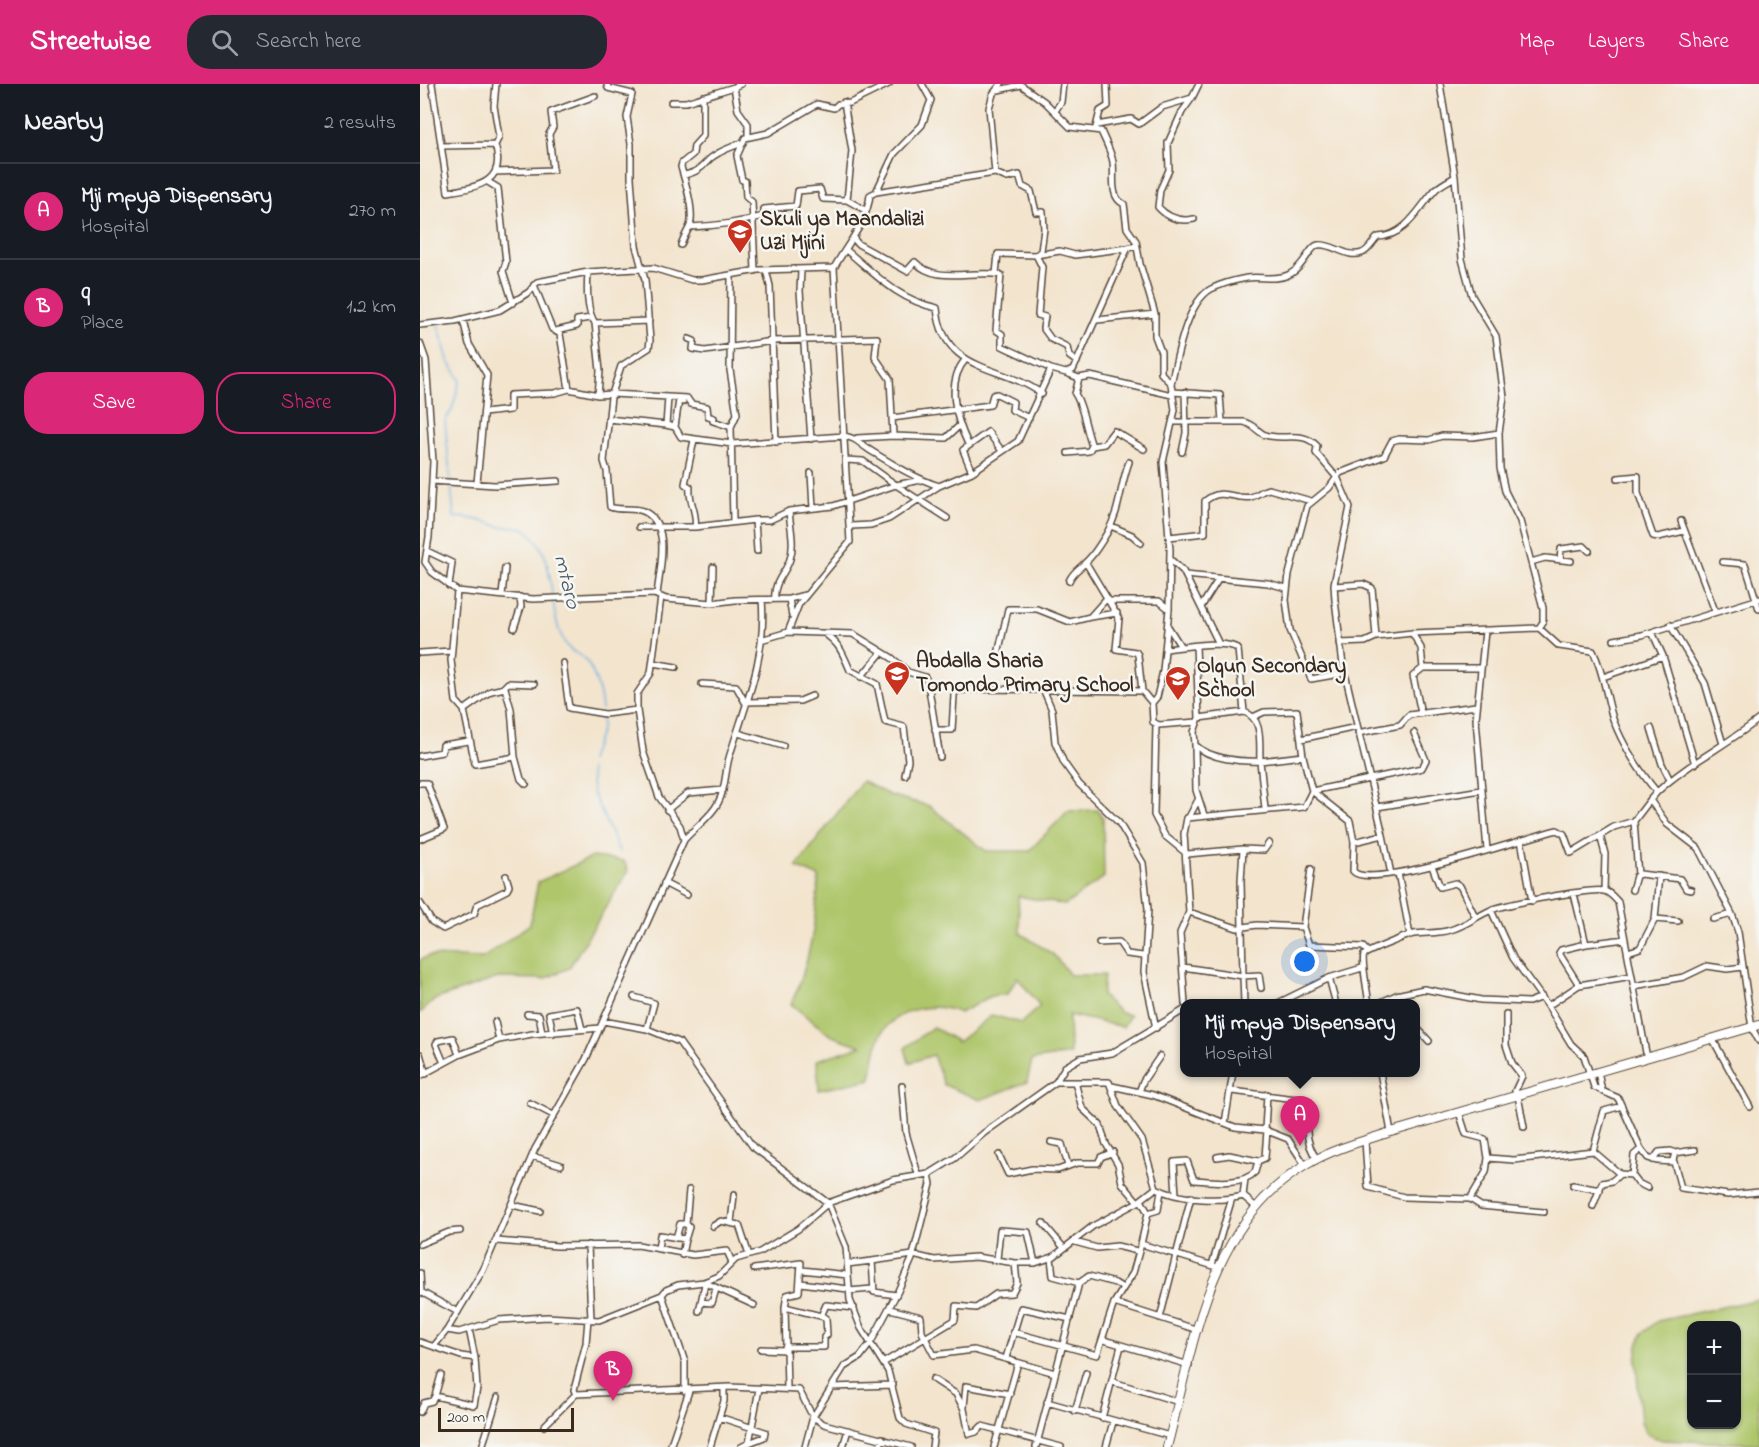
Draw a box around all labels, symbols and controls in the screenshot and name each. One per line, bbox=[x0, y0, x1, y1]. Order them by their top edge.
search box bbox=[187, 15, 607, 69]
text: Streetwise bbox=[30, 22, 151, 63]
icon: search bbox=[208, 26, 241, 59]
text: Search here bbox=[256, 26, 361, 58]
text: Map bbox=[1519, 27, 1555, 57]
text: Layers bbox=[1588, 27, 1645, 57]
text: Share bbox=[1678, 27, 1729, 57]
text: Nearby bbox=[24, 104, 103, 142]
text: 2 results bbox=[324, 109, 396, 138]
text: Mji mpya Dispensary bbox=[81, 181, 272, 213]
text: A bbox=[37, 197, 50, 226]
text: 270 m bbox=[349, 197, 396, 226]
place label: Skuli ya Maandalizi Uzi Mjini bbox=[760, 205, 924, 259]
text: Hospital bbox=[81, 213, 149, 242]
school or university icon: Skuli ya Maandalizi Uzi Mjini bbox=[725, 217, 755, 255]
text: q bbox=[81, 277, 90, 309]
text: B bbox=[37, 293, 50, 322]
text: 1.2 km bbox=[346, 293, 396, 322]
text: Place bbox=[81, 309, 123, 338]
button: Save bbox=[24, 372, 204, 434]
button: Share bbox=[216, 372, 396, 434]
water label: mtaro bbox=[544, 552, 589, 614]
place label: Abdalla Sharia Tomondo Primary School bbox=[916, 647, 1134, 703]
place label: Olgun Secondary School bbox=[1197, 652, 1346, 706]
school or university icon: Abdalla Sharia Tomondo Primary School bbox=[882, 659, 912, 697]
school or university icon: Olgun Secondary School bbox=[1163, 664, 1193, 702]
your location bbox=[1290, 947, 1319, 976]
popup bbox=[1180, 999, 1420, 1077]
text: Mji mpya Dispensary bbox=[1204, 1008, 1396, 1040]
text: Hospital bbox=[1204, 1040, 1272, 1069]
pin: A bbox=[1280, 1096, 1320, 1146]
map controls bbox=[1687, 1321, 1741, 1429]
button: + bbox=[1687, 1321, 1741, 1375]
pin: B bbox=[594, 1352, 632, 1401]
button: − bbox=[1687, 1375, 1741, 1429]
scale bar bbox=[438, 1405, 574, 1432]
text: 200 m bbox=[447, 1406, 485, 1430]

